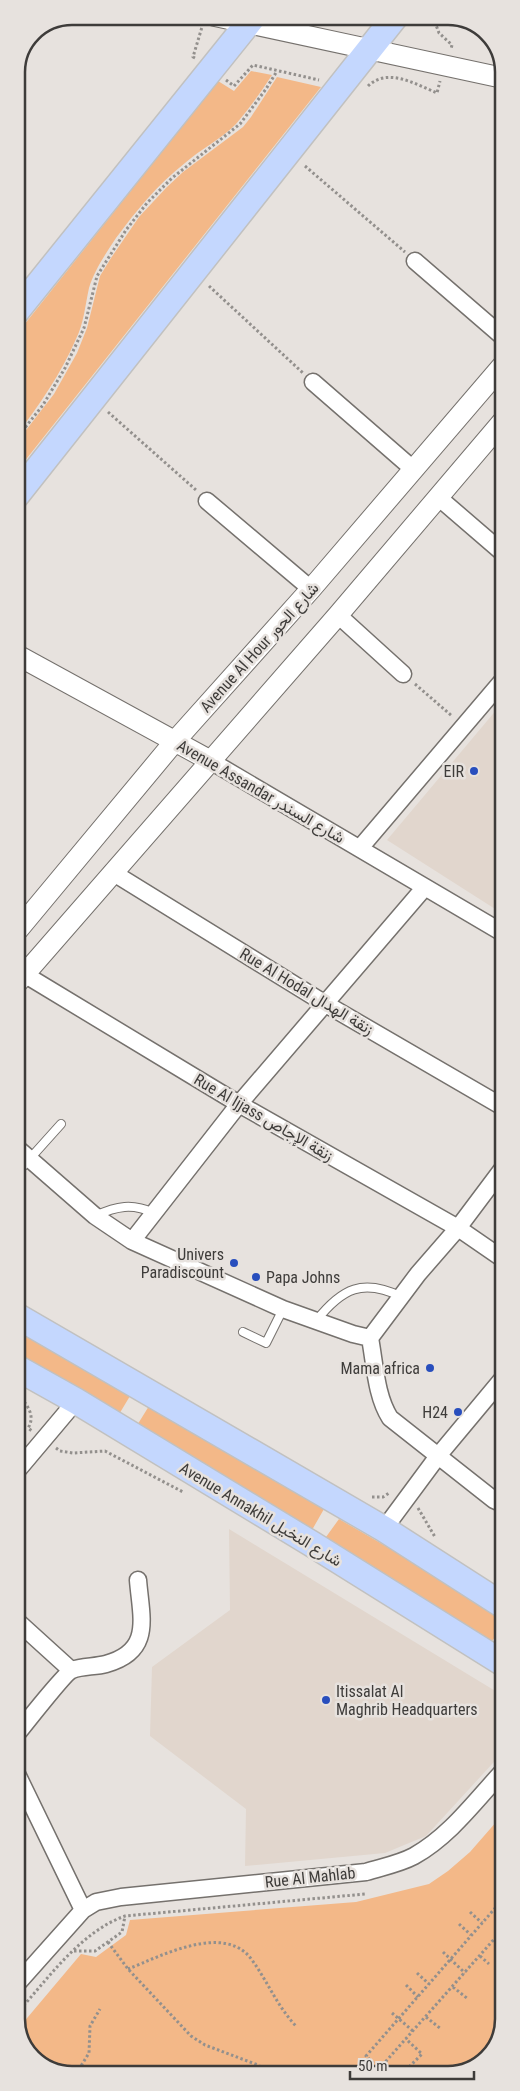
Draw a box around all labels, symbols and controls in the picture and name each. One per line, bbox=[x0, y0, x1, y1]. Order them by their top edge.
street label: Avenue Al Hour شارع الحور bbox=[196, 578, 324, 718]
street label: Avenue Assandar شارع السندر bbox=[173, 736, 348, 849]
place label: EIR bbox=[444, 762, 465, 781]
marker: EIR bbox=[468, 765, 480, 777]
street label: Rue Al Hodal زنقة الهدال bbox=[236, 944, 377, 1040]
street label: Rue Al Ijjass زنقة الإجاص bbox=[190, 1070, 337, 1166]
place label: Univers Paradiscount bbox=[141, 1245, 224, 1282]
marker: Univers Paradiscount bbox=[228, 1257, 240, 1269]
place label: Papa Johns bbox=[266, 1268, 340, 1287]
marker: Papa Johns bbox=[250, 1271, 262, 1283]
place label: Mama africa bbox=[341, 1359, 420, 1378]
marker: Mama africa bbox=[424, 1362, 436, 1374]
place label: H24 bbox=[422, 1403, 448, 1422]
marker: H24 bbox=[452, 1406, 464, 1418]
street label: Avenue Annakhil شارع النخيل bbox=[175, 1458, 345, 1572]
place label: Itissalat Al Maghrib Headquarters bbox=[336, 1682, 478, 1719]
marker: Itissalat Al Maghrib Headquarters bbox=[320, 1694, 332, 1706]
street label: Rue Al Mahlab bbox=[264, 1863, 356, 1892]
scale bar bbox=[350, 2048, 474, 2080]
text: 50 m bbox=[358, 2057, 388, 2075]

